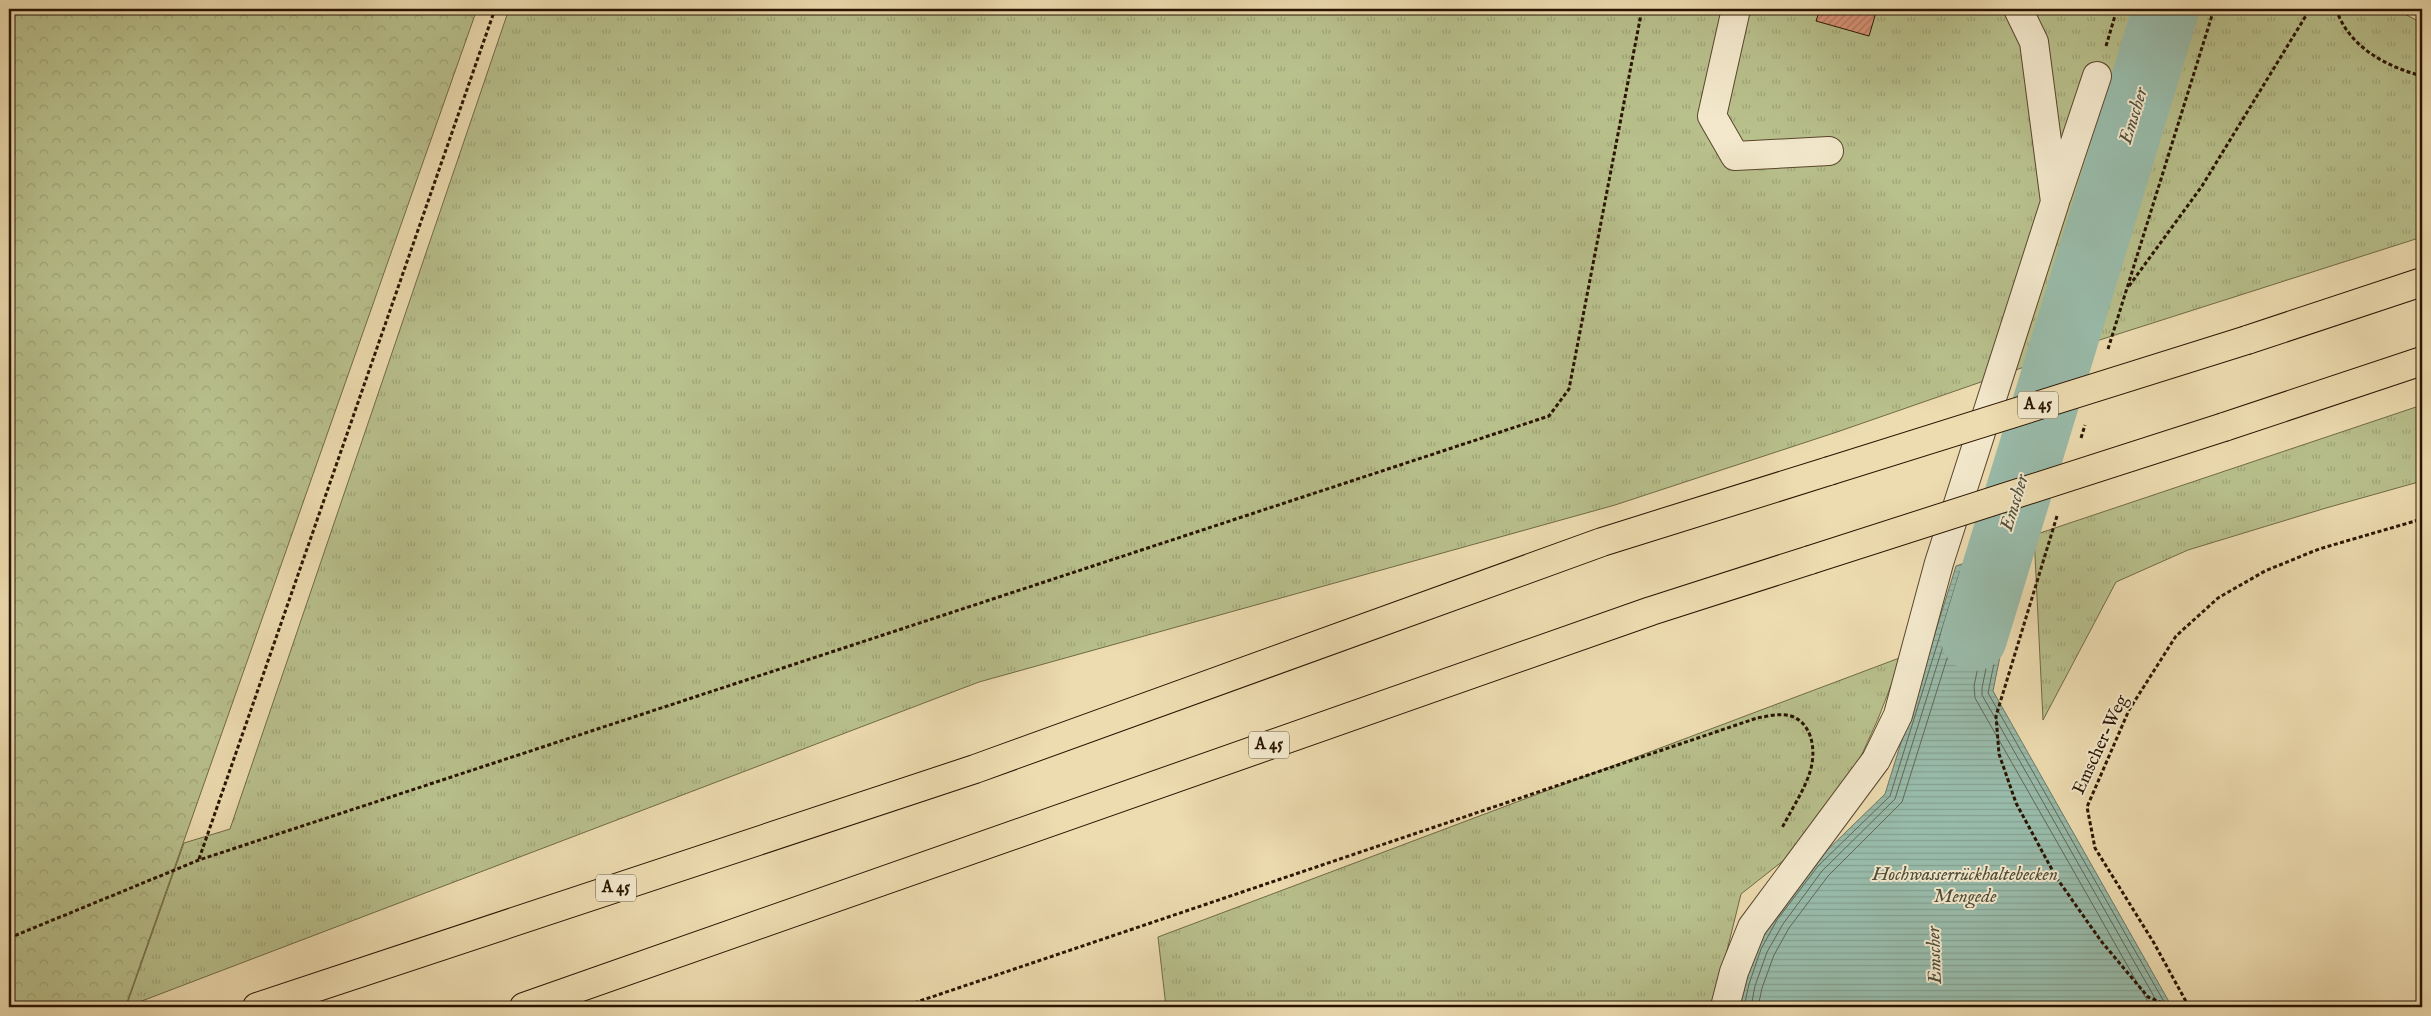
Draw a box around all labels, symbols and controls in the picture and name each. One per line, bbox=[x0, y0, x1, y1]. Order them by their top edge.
water label: Emscher bbox=[2114, 83, 2154, 148]
road number: A 45 bbox=[2018, 392, 2058, 418]
water label: Emscher bbox=[1995, 470, 2035, 535]
street label: Emscher-Weg bbox=[2068, 691, 2134, 799]
road number: A 45 bbox=[1249, 732, 1289, 758]
water label: Hochwasserrückhaltebecken Mengede bbox=[1871, 863, 2058, 909]
road number: A 45 bbox=[596, 874, 636, 901]
water label: Emscher bbox=[1922, 924, 1948, 985]

